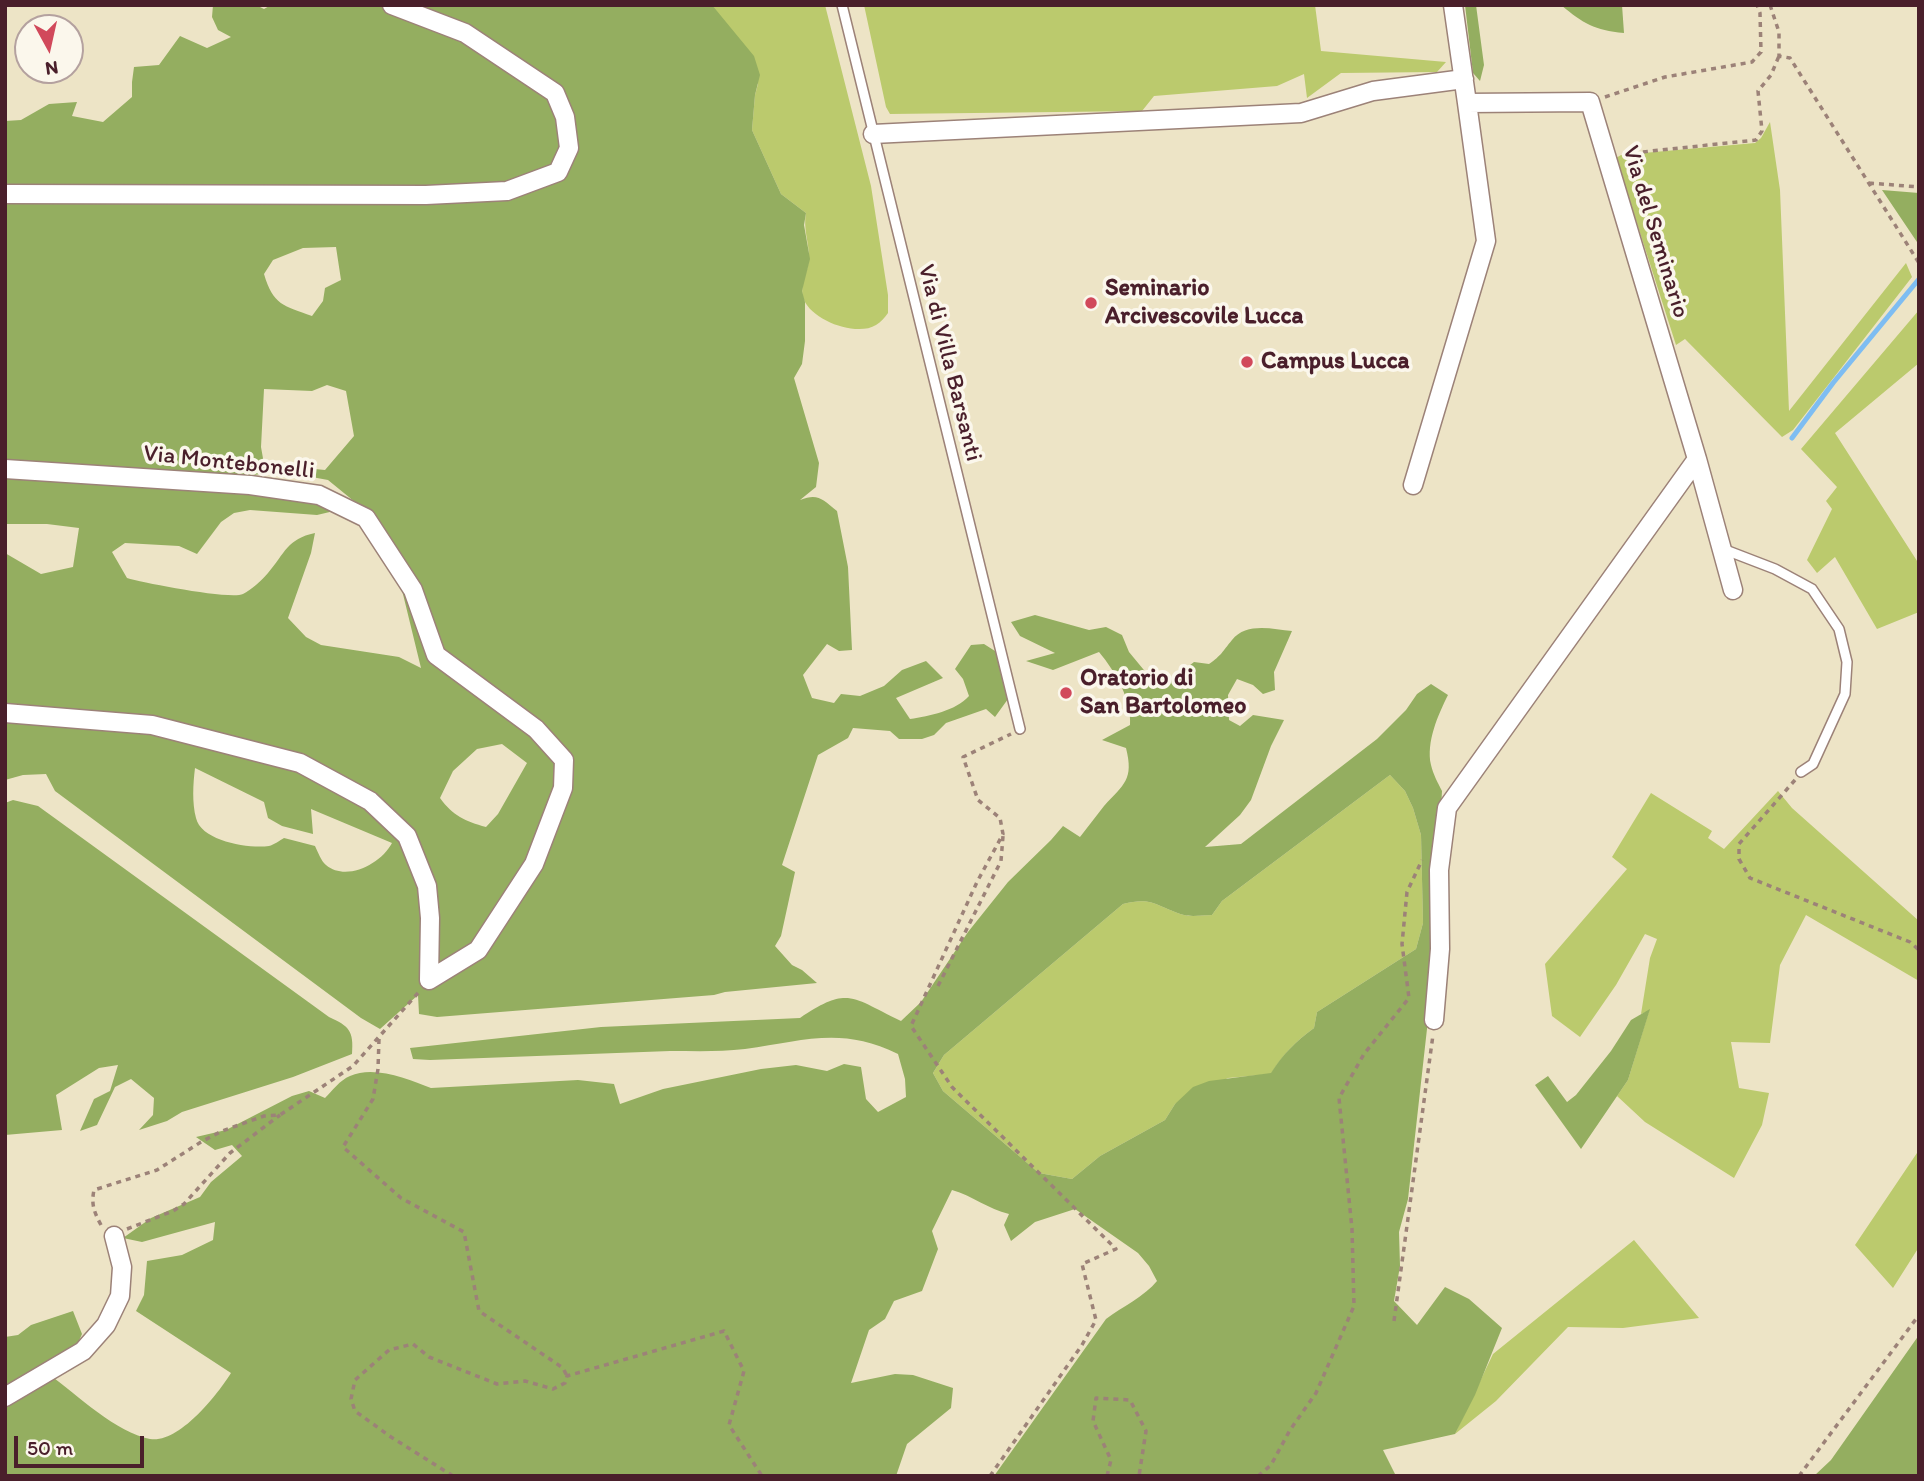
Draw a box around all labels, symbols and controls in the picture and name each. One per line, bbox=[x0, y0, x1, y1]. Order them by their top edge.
north arrow bbox=[14, 14, 84, 84]
text: N bbox=[44, 56, 60, 81]
street label: Via del Seminario bbox=[1615, 142, 1695, 322]
street label: Via di Villa Barsanti bbox=[911, 261, 987, 465]
place label: Seminario Arcivescovile Lucca bbox=[1105, 275, 1303, 331]
marker: Seminario Arcivescovile Lucca bbox=[1083, 295, 1099, 311]
place label: Campus Lucca bbox=[1261, 348, 1409, 376]
marker: Campus Lucca bbox=[1239, 354, 1255, 370]
street label: Via Montebonelli bbox=[142, 440, 316, 486]
place label: Oratorio di San Bartolomeo bbox=[1080, 665, 1246, 721]
marker: Oratorio di San Bartolomeo bbox=[1058, 685, 1074, 701]
scale bar bbox=[18, 1422, 147, 1466]
text: 50 m bbox=[27, 1435, 73, 1460]

